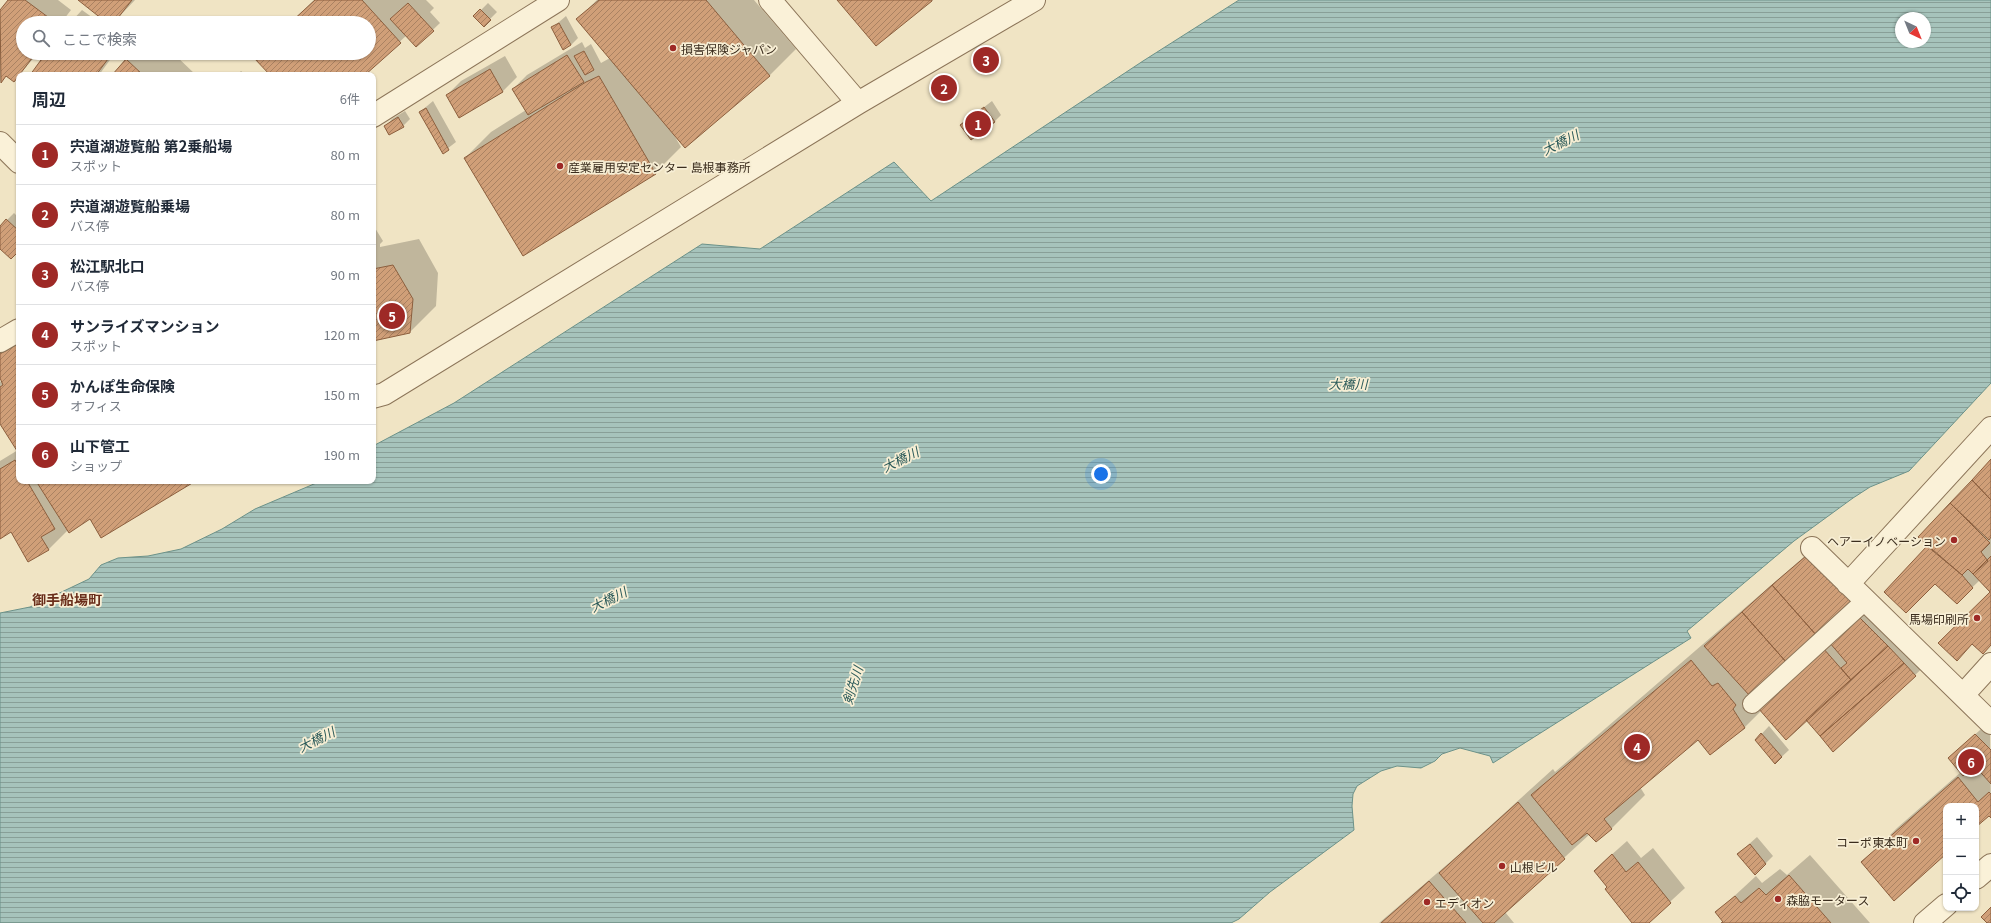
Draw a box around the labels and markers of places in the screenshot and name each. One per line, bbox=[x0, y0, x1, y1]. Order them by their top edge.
place label: 損害保険ジャパン bbox=[681, 40, 777, 57]
marker: 損害保険ジャパン bbox=[668, 43, 678, 53]
pin: 3 bbox=[973, 45, 999, 75]
pin: 2 bbox=[931, 73, 957, 103]
pin: 1 bbox=[965, 109, 991, 139]
place label: 産業雇用安定センター 島根事務所 bbox=[568, 158, 751, 175]
marker: 産業雇用安定センター 島根事務所 bbox=[555, 161, 565, 171]
pin: 5 bbox=[379, 301, 405, 331]
place label: ヘアーイノベーション bbox=[1827, 532, 1946, 549]
marker: ヘアーイノベーション bbox=[1949, 535, 1959, 545]
place label: 馬場印刷所 bbox=[1909, 610, 1969, 627]
marker: 馬場印刷所 bbox=[1972, 613, 1982, 623]
pin: 4 bbox=[1624, 732, 1650, 762]
pin: 6 bbox=[1958, 747, 1984, 777]
place label: コーポ東本町 bbox=[1836, 833, 1908, 850]
marker: コーポ東本町 bbox=[1911, 836, 1921, 846]
place label: 山根ビル bbox=[1510, 858, 1558, 875]
marker: 山根ビル bbox=[1497, 861, 1507, 871]
place label: 森脇モータース bbox=[1786, 891, 1869, 908]
place label: エディオン bbox=[1435, 894, 1494, 911]
marker: 森脇モータース bbox=[1773, 894, 1783, 904]
marker: エディオン bbox=[1422, 897, 1432, 907]

